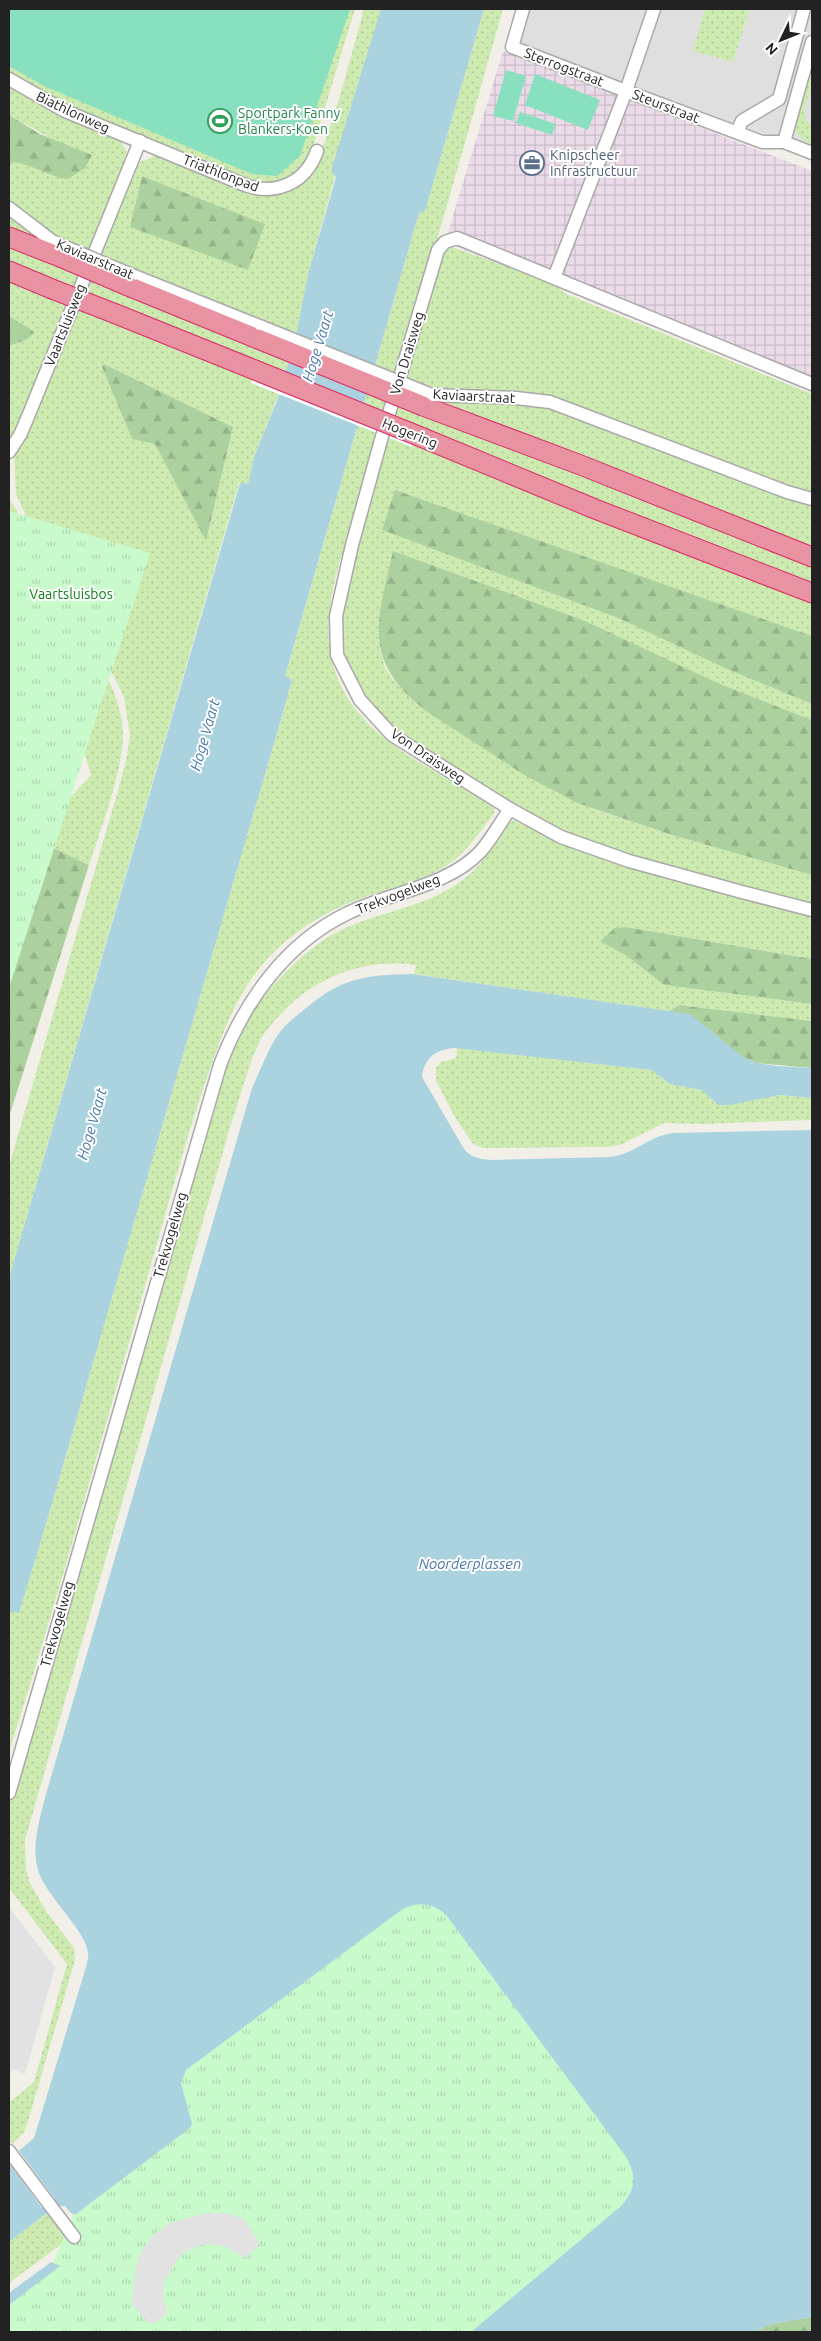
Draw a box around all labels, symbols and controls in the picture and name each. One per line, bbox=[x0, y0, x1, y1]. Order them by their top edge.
north arrow bbox=[756, 15, 806, 65]
text: N bbox=[762, 40, 781, 58]
street label: Sterrogstraat bbox=[522, 44, 607, 90]
street label: Steurstraat bbox=[630, 86, 702, 126]
street label: Biathlonweg bbox=[34, 88, 112, 136]
place label: Sportpark Fanny Blankers-Koen bbox=[238, 105, 340, 137]
sports icon: Sportpark Fanny Blankers-Koen bbox=[207, 108, 233, 134]
place label: Knipscheer Infrastructuur bbox=[550, 147, 638, 179]
office icon: Knipscheer Infrastructuur bbox=[519, 150, 545, 176]
street label: Triathlonpad bbox=[181, 151, 261, 195]
street label: Kaviaarstraat bbox=[54, 236, 137, 283]
street label: Vaartsluisweg bbox=[41, 281, 89, 369]
water label: Hoge Vaart bbox=[299, 308, 336, 384]
street label: Von Draisweg bbox=[387, 309, 427, 397]
street label: Kaviaarstraat bbox=[432, 386, 516, 406]
street label: Hogering bbox=[380, 415, 440, 451]
park label: Vaartsluisbos bbox=[29, 586, 113, 602]
water label: Hoge Vaart bbox=[186, 697, 223, 773]
street label: Von Draisweg bbox=[388, 725, 468, 787]
street label: Trekvogelweg bbox=[354, 871, 442, 917]
water label: Hoge Vaart bbox=[73, 1086, 110, 1162]
street label: Trekvogelweg bbox=[150, 1190, 190, 1280]
water label: Noorderplassen bbox=[419, 1555, 521, 1572]
street label: Trekvogelweg bbox=[37, 1579, 77, 1669]

